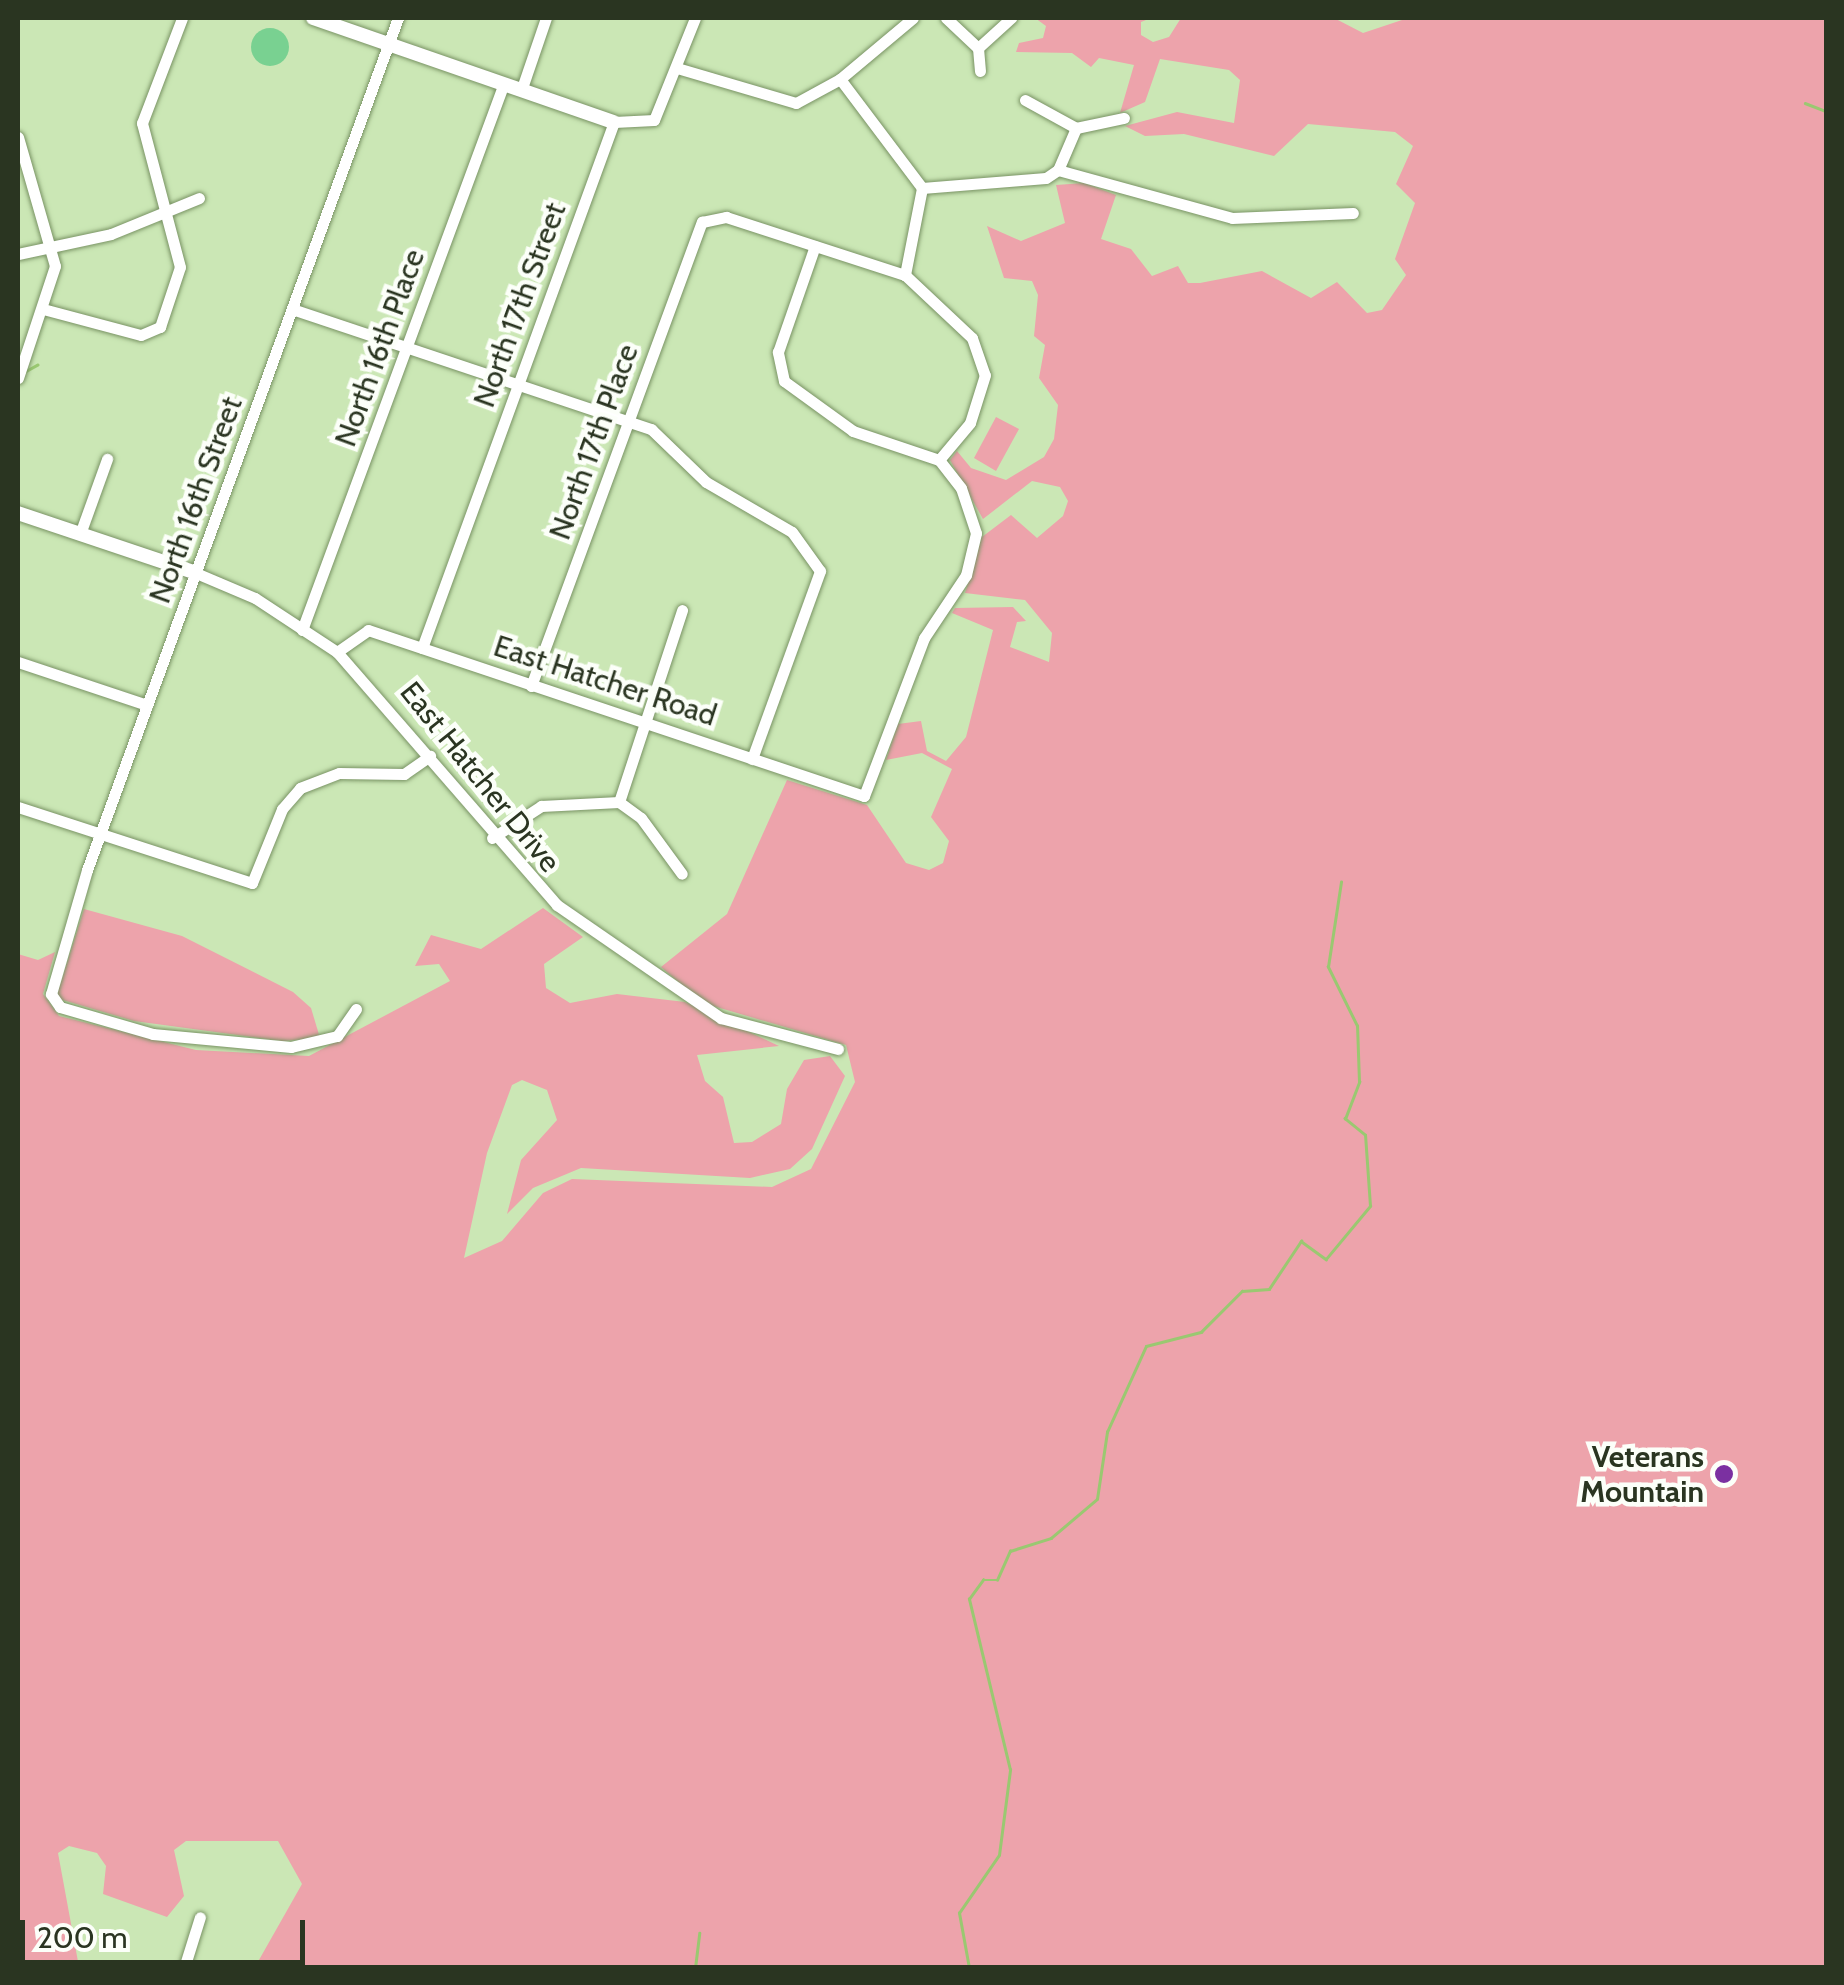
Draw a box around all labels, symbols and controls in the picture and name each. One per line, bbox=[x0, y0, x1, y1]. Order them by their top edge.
street label: North 17th Street bbox=[466, 198, 574, 412]
street label: North 16th Place bbox=[328, 245, 432, 451]
street label: North 17th Place bbox=[542, 340, 646, 544]
street label: North 16th Street bbox=[142, 392, 250, 608]
street label: East Hatcher Road bbox=[489, 628, 721, 734]
street label: East Hatcher Drive bbox=[392, 675, 568, 879]
place label: Veterans Mountain bbox=[1580, 1439, 1704, 1510]
marker: Veterans Mountain bbox=[1713, 1463, 1735, 1485]
scale bar bbox=[25, 1900, 310, 1962]
text: 200 m bbox=[37, 1919, 128, 1956]

